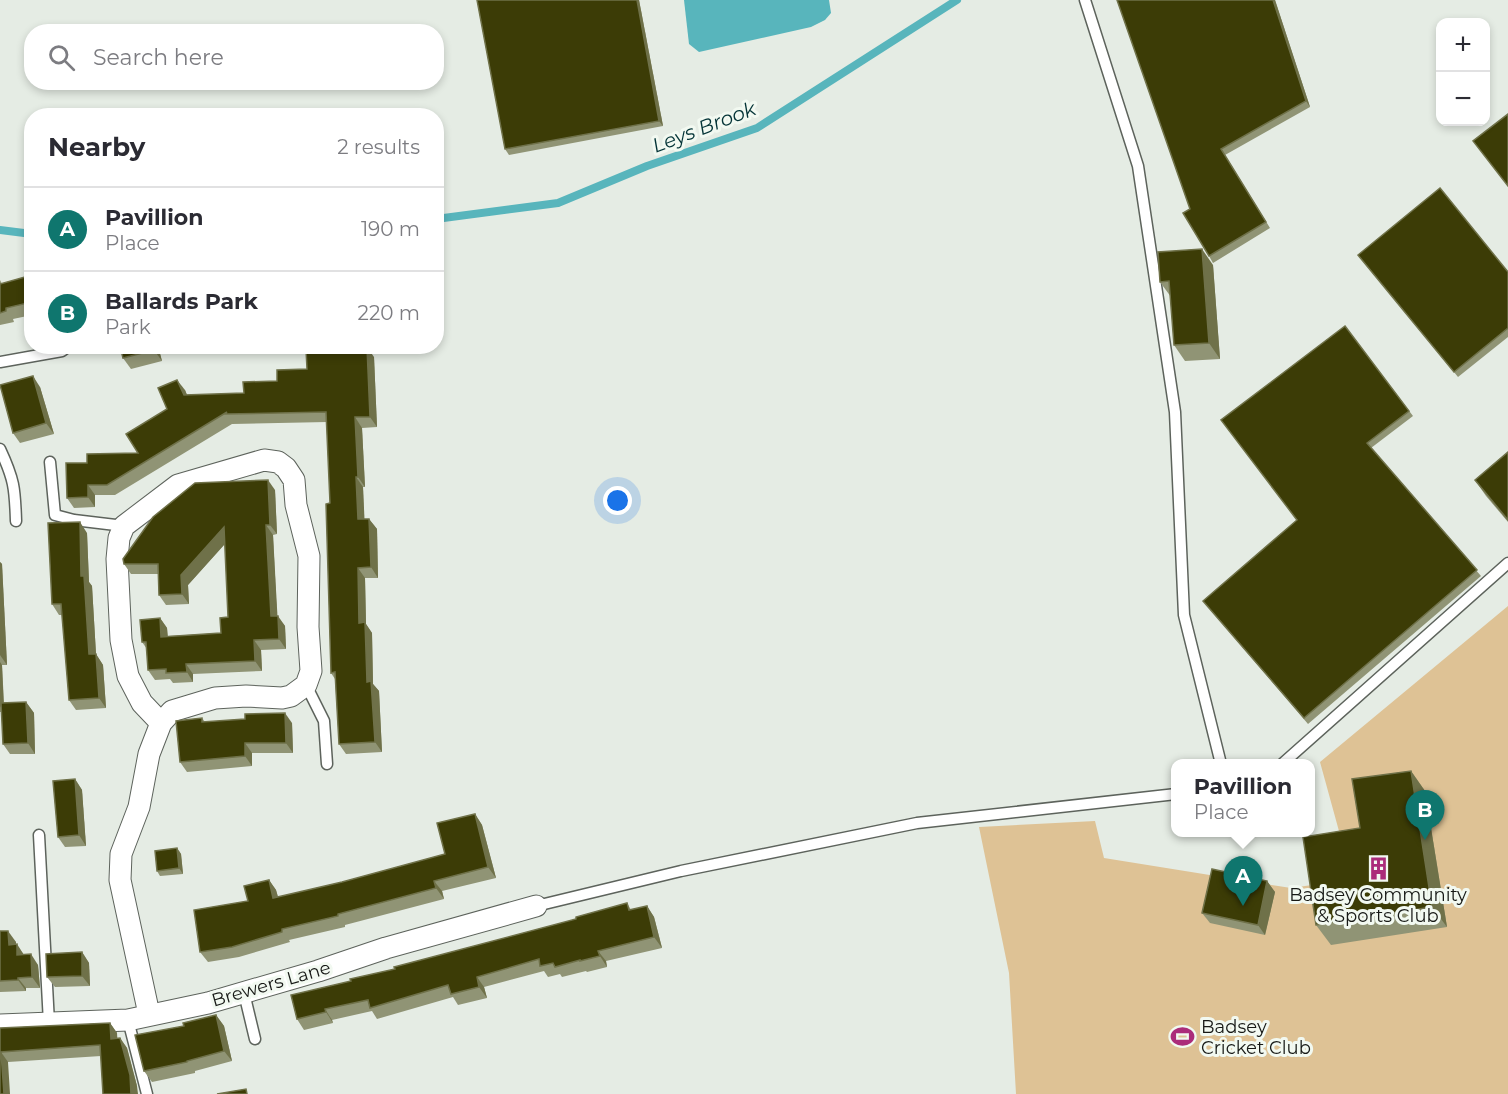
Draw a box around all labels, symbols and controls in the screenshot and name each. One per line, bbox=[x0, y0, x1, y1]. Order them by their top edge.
map controls bbox=[1436, 18, 1490, 126]
button: + bbox=[1436, 18, 1490, 72]
search box bbox=[24, 24, 444, 90]
icon: search bbox=[45, 41, 78, 74]
text: Search here bbox=[93, 44, 224, 71]
button: − bbox=[1436, 72, 1490, 126]
water label: Leys Brook bbox=[649, 96, 760, 158]
text: Nearby bbox=[48, 131, 145, 163]
text: 2 results bbox=[337, 135, 420, 159]
text: Pavillion bbox=[105, 204, 203, 231]
text: A bbox=[60, 217, 75, 241]
text: 190 m bbox=[361, 217, 420, 241]
text: Place bbox=[105, 231, 160, 255]
text: Ballards Park bbox=[105, 288, 258, 315]
text: B bbox=[60, 301, 75, 325]
text: 220 m bbox=[358, 301, 420, 325]
text: Park bbox=[105, 315, 151, 339]
your location bbox=[603, 486, 632, 515]
popup bbox=[1171, 759, 1315, 837]
text: Pavillion bbox=[1194, 773, 1292, 800]
pin: B bbox=[1406, 790, 1444, 840]
text: Place bbox=[1194, 800, 1249, 824]
pin: A bbox=[1224, 856, 1262, 906]
building icon: Badsey Community & Sports Club bbox=[1365, 856, 1391, 882]
place label: Badsey Community & Sports Club bbox=[1289, 884, 1467, 927]
street label: Brewers Lane bbox=[209, 956, 333, 1011]
place label: Badsey Cricket Club bbox=[1201, 1016, 1311, 1059]
sports icon: Badsey Cricket Club bbox=[1170, 1024, 1196, 1050]

